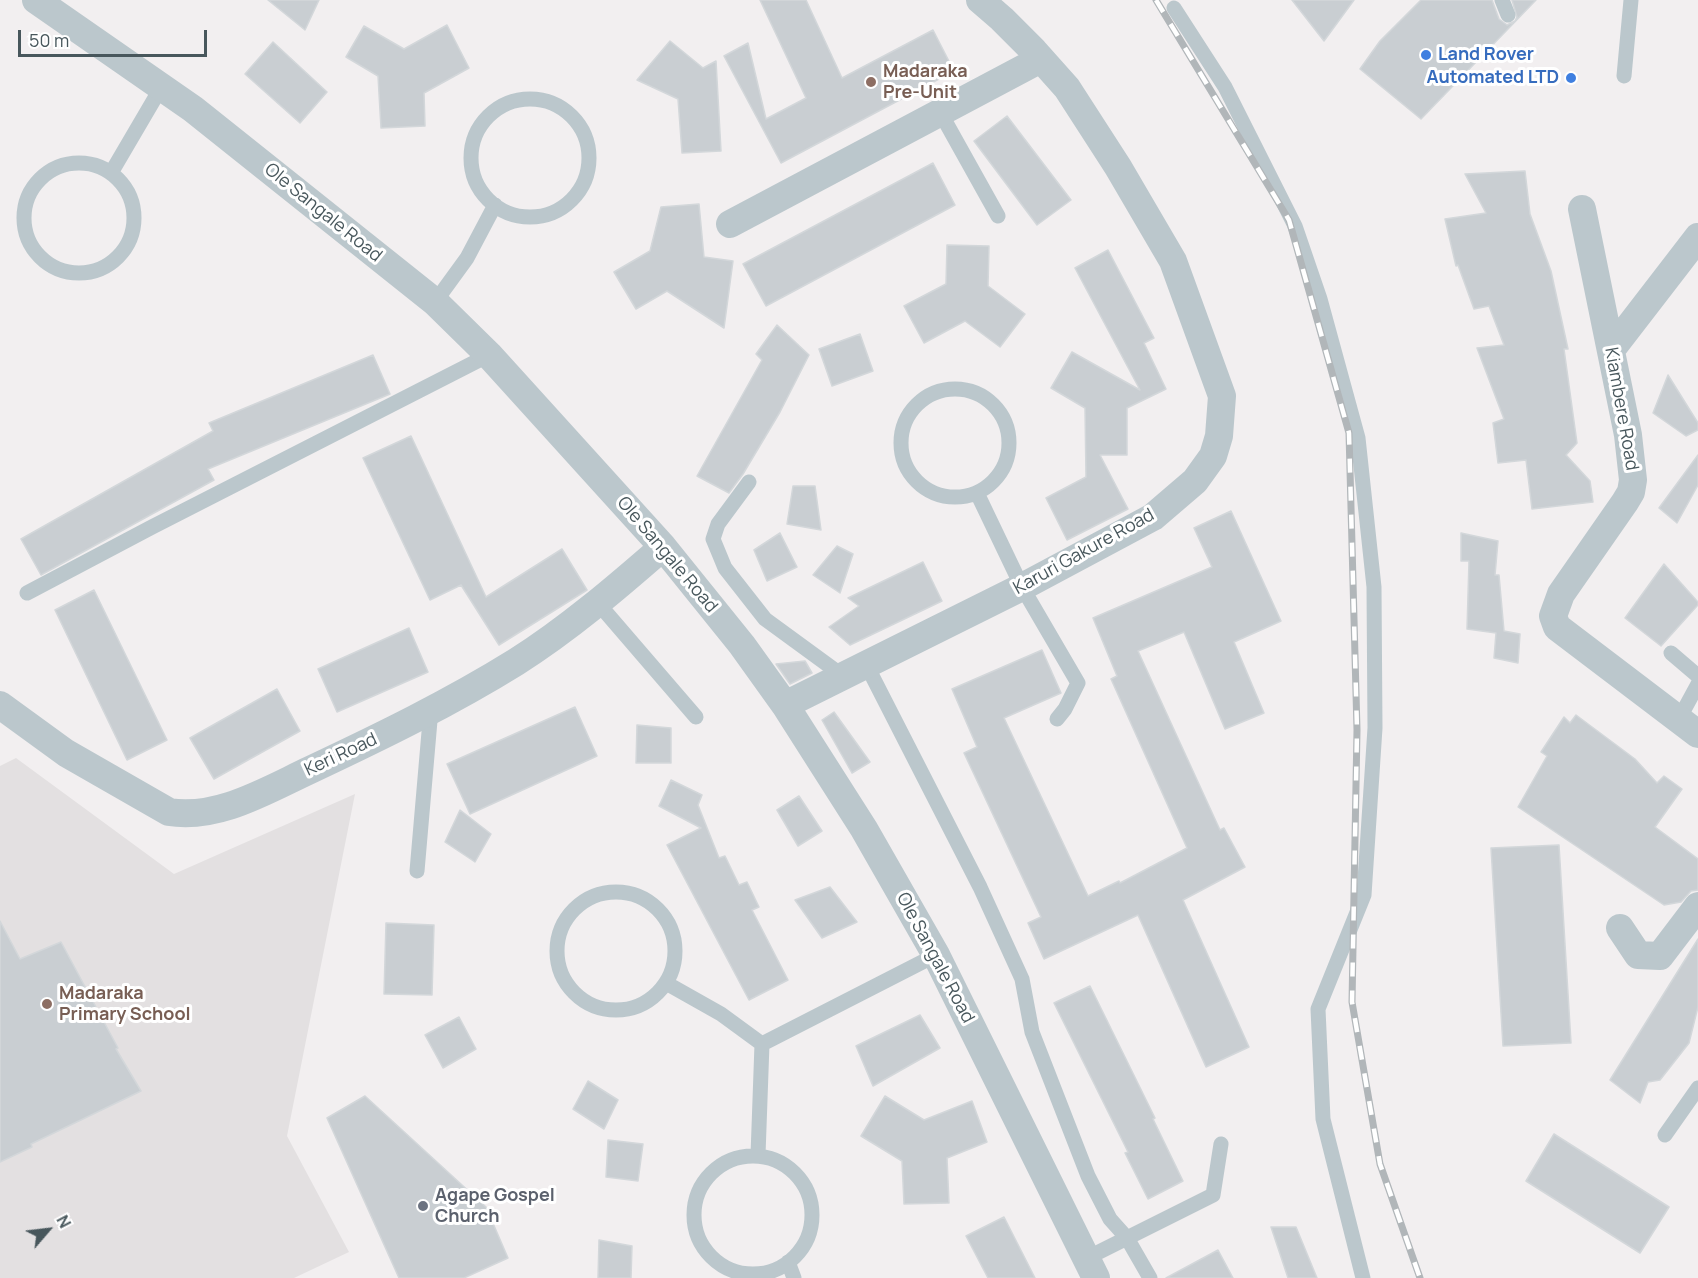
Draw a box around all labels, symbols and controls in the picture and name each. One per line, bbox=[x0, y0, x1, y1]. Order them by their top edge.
scale bar bbox=[21, 18, 210, 56]
text: 50 m bbox=[29, 28, 69, 52]
place label: Land Rover bbox=[1438, 44, 1534, 66]
marker: Land Rover bbox=[1419, 48, 1433, 62]
place label: Madaraka Pre-Unit bbox=[883, 61, 968, 104]
place label: Automated LTD bbox=[1427, 67, 1559, 89]
marker: Automated LTD bbox=[1564, 71, 1578, 85]
marker: Madaraka Pre-Unit bbox=[864, 75, 878, 89]
street label: Ole Sangale Road bbox=[260, 159, 386, 267]
street label: Kiambere Road bbox=[1600, 346, 1642, 472]
street label: Ole Sangale Road bbox=[612, 493, 722, 617]
street label: Karuri Gakure Road bbox=[1010, 504, 1158, 600]
street label: Keri Road bbox=[301, 729, 381, 781]
street label: Ole Sangale Road bbox=[891, 889, 979, 1027]
place label: Madaraka Primary School bbox=[59, 983, 191, 1026]
marker: Madaraka Primary School bbox=[40, 997, 54, 1011]
place label: Agape Gospel Church bbox=[435, 1185, 555, 1228]
marker: Agape Gospel Church bbox=[416, 1199, 430, 1213]
north arrow bbox=[18, 1200, 78, 1260]
text: N bbox=[51, 1211, 76, 1232]

